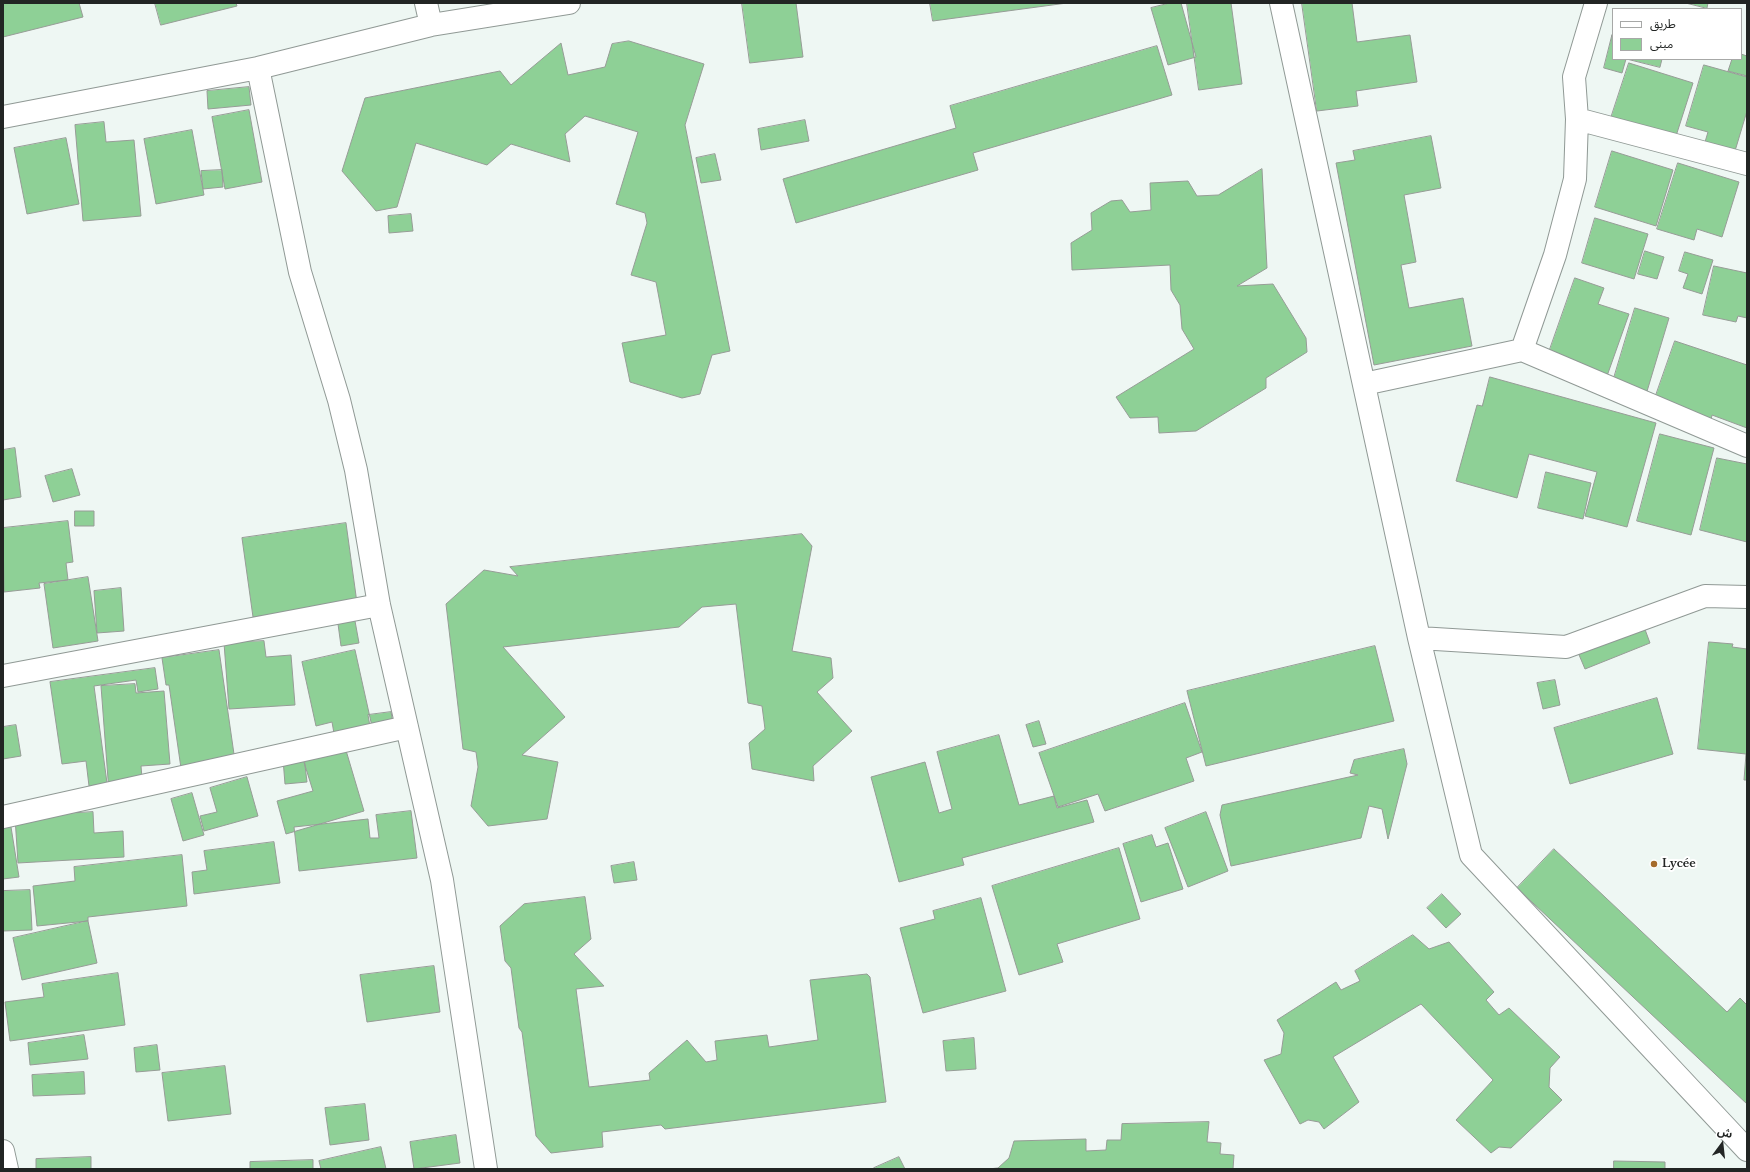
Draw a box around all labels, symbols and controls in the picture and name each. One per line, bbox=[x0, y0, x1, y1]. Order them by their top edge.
legend bbox=[1612, 8, 1742, 60]
text: طريق bbox=[1650, 16, 1676, 31]
text: مبنى bbox=[1650, 36, 1673, 51]
place label: Lycée bbox=[1662, 857, 1696, 871]
marker: Lycée bbox=[1649, 859, 1659, 869]
north arrow bbox=[1702, 1124, 1742, 1164]
text: ش bbox=[1716, 1124, 1734, 1141]

